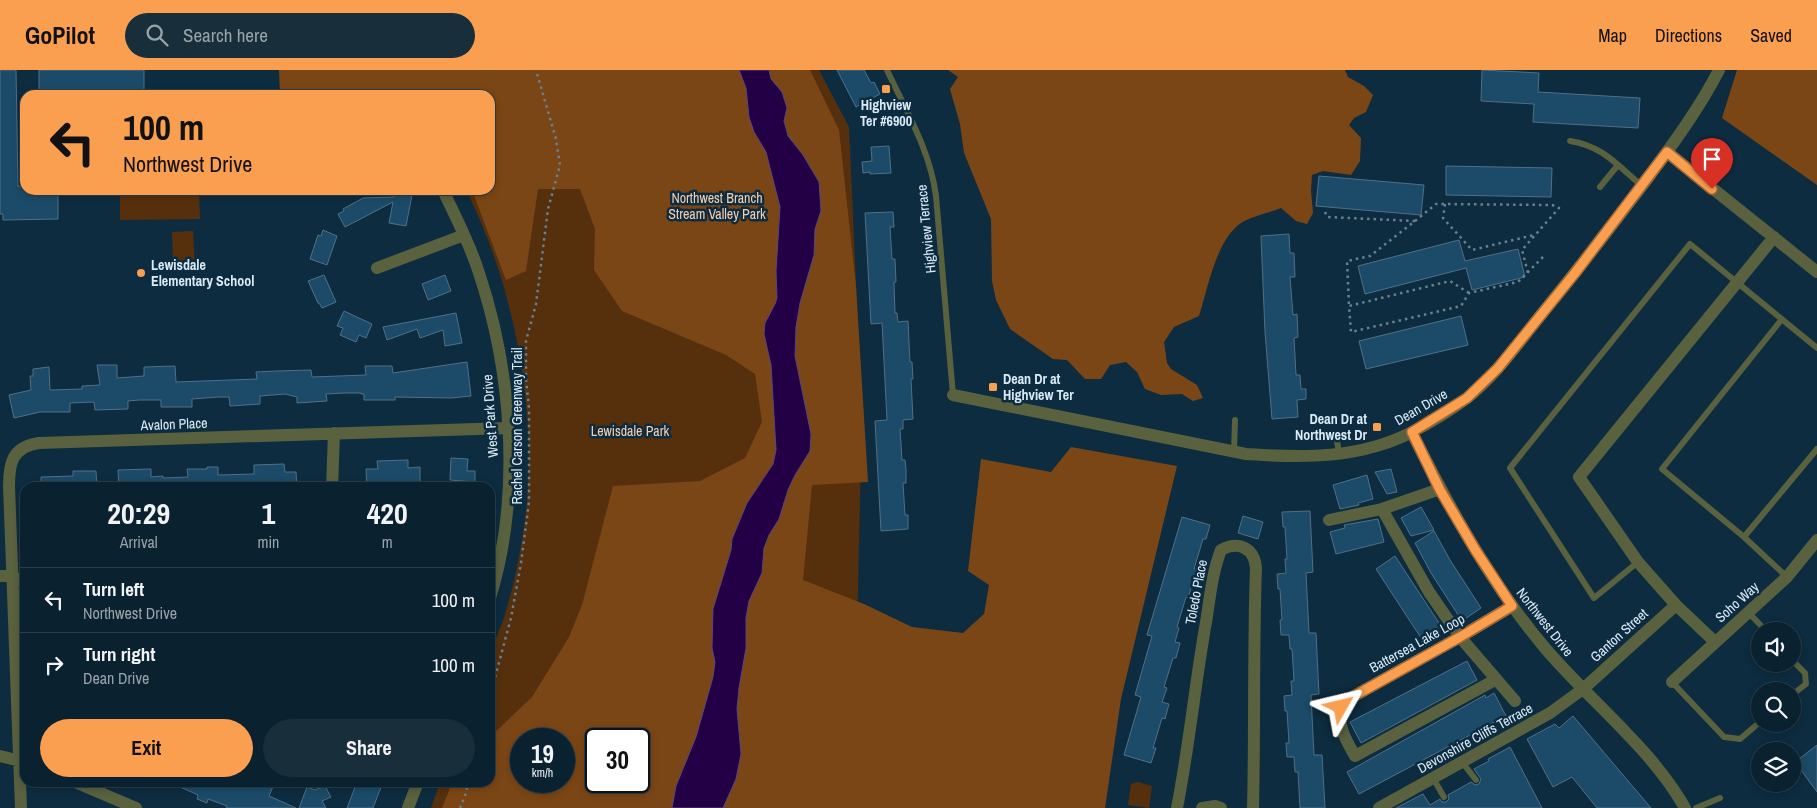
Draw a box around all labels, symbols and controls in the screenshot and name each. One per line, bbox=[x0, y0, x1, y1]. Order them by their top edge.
search box bbox=[125, 13, 475, 58]
text: GoPilot bbox=[25, 19, 95, 51]
icon: search bbox=[143, 21, 171, 49]
text: Search here bbox=[183, 22, 268, 48]
text: Map bbox=[1598, 23, 1627, 48]
text: Directions bbox=[1655, 23, 1722, 48]
text: Saved bbox=[1750, 23, 1792, 48]
marker: Highview Ter #6900 bbox=[880, 83, 892, 95]
place label: Highview Ter #6900 bbox=[860, 96, 912, 130]
text: 100 m bbox=[123, 104, 204, 151]
icon: left bbox=[40, 110, 105, 175]
pin bbox=[1691, 138, 1733, 189]
icon: arrive bbox=[1698, 145, 1726, 173]
text: Northwest Drive bbox=[123, 149, 252, 179]
street label: Highview Terrace bbox=[912, 184, 940, 274]
park label: Northwest Branch Stream Valley Park bbox=[668, 189, 766, 223]
place label: Lewisdale Elementary School bbox=[151, 256, 254, 290]
marker: Lewisdale Elementary School bbox=[135, 267, 147, 279]
street label: Rachel Carson Greenway Trail bbox=[508, 348, 526, 504]
place label: Dean Dr at Highview Ter bbox=[1003, 370, 1074, 404]
street label: West Park Drive bbox=[478, 374, 502, 458]
marker: Dean Dr at Highview Ter bbox=[987, 381, 999, 393]
street label: Dean Drive bbox=[1391, 385, 1451, 429]
place label: Dean Dr at Northwest Dr bbox=[1295, 410, 1368, 444]
street label: Avalon Place bbox=[139, 414, 208, 434]
marker: Dean Dr at Northwest Dr bbox=[1371, 421, 1383, 433]
park label: Lewisdale Park bbox=[591, 422, 670, 440]
text: 20:29 bbox=[107, 493, 170, 533]
text: 1 bbox=[262, 493, 275, 533]
text: 420 bbox=[367, 493, 408, 533]
text: Arrival bbox=[120, 531, 158, 553]
text: min bbox=[257, 531, 279, 553]
text: m bbox=[382, 531, 393, 553]
street label: Toledo Place bbox=[1181, 558, 1211, 626]
text: Turn left bbox=[83, 576, 144, 602]
street label: Soho Way bbox=[1711, 578, 1763, 626]
street label: Northwest Drive bbox=[1513, 584, 1577, 660]
icon: left bbox=[40, 586, 68, 614]
text: 100 m bbox=[432, 587, 475, 613]
text: Northwest Drive bbox=[83, 602, 177, 624]
street label: Ganton Street bbox=[1586, 604, 1652, 666]
street label: Battersea Lake Loop bbox=[1366, 609, 1468, 677]
map controls bbox=[1751, 622, 1801, 792]
button: sound bbox=[1751, 622, 1801, 672]
text: Turn right bbox=[83, 641, 155, 667]
icon: right bbox=[40, 651, 68, 679]
text: 100 m bbox=[432, 652, 475, 678]
text: Dean Drive bbox=[83, 667, 149, 689]
position arrow bbox=[1314, 680, 1366, 732]
button: search bbox=[1751, 682, 1801, 732]
street label: Devonshire Cliffs Terrace bbox=[1414, 699, 1536, 777]
button: Exit bbox=[40, 719, 253, 777]
button: Share bbox=[263, 719, 475, 777]
speed limit sign: 30 bbox=[585, 728, 650, 793]
text: 19 bbox=[531, 737, 554, 771]
button: layers bbox=[1751, 742, 1801, 792]
text: km/h bbox=[532, 765, 553, 781]

